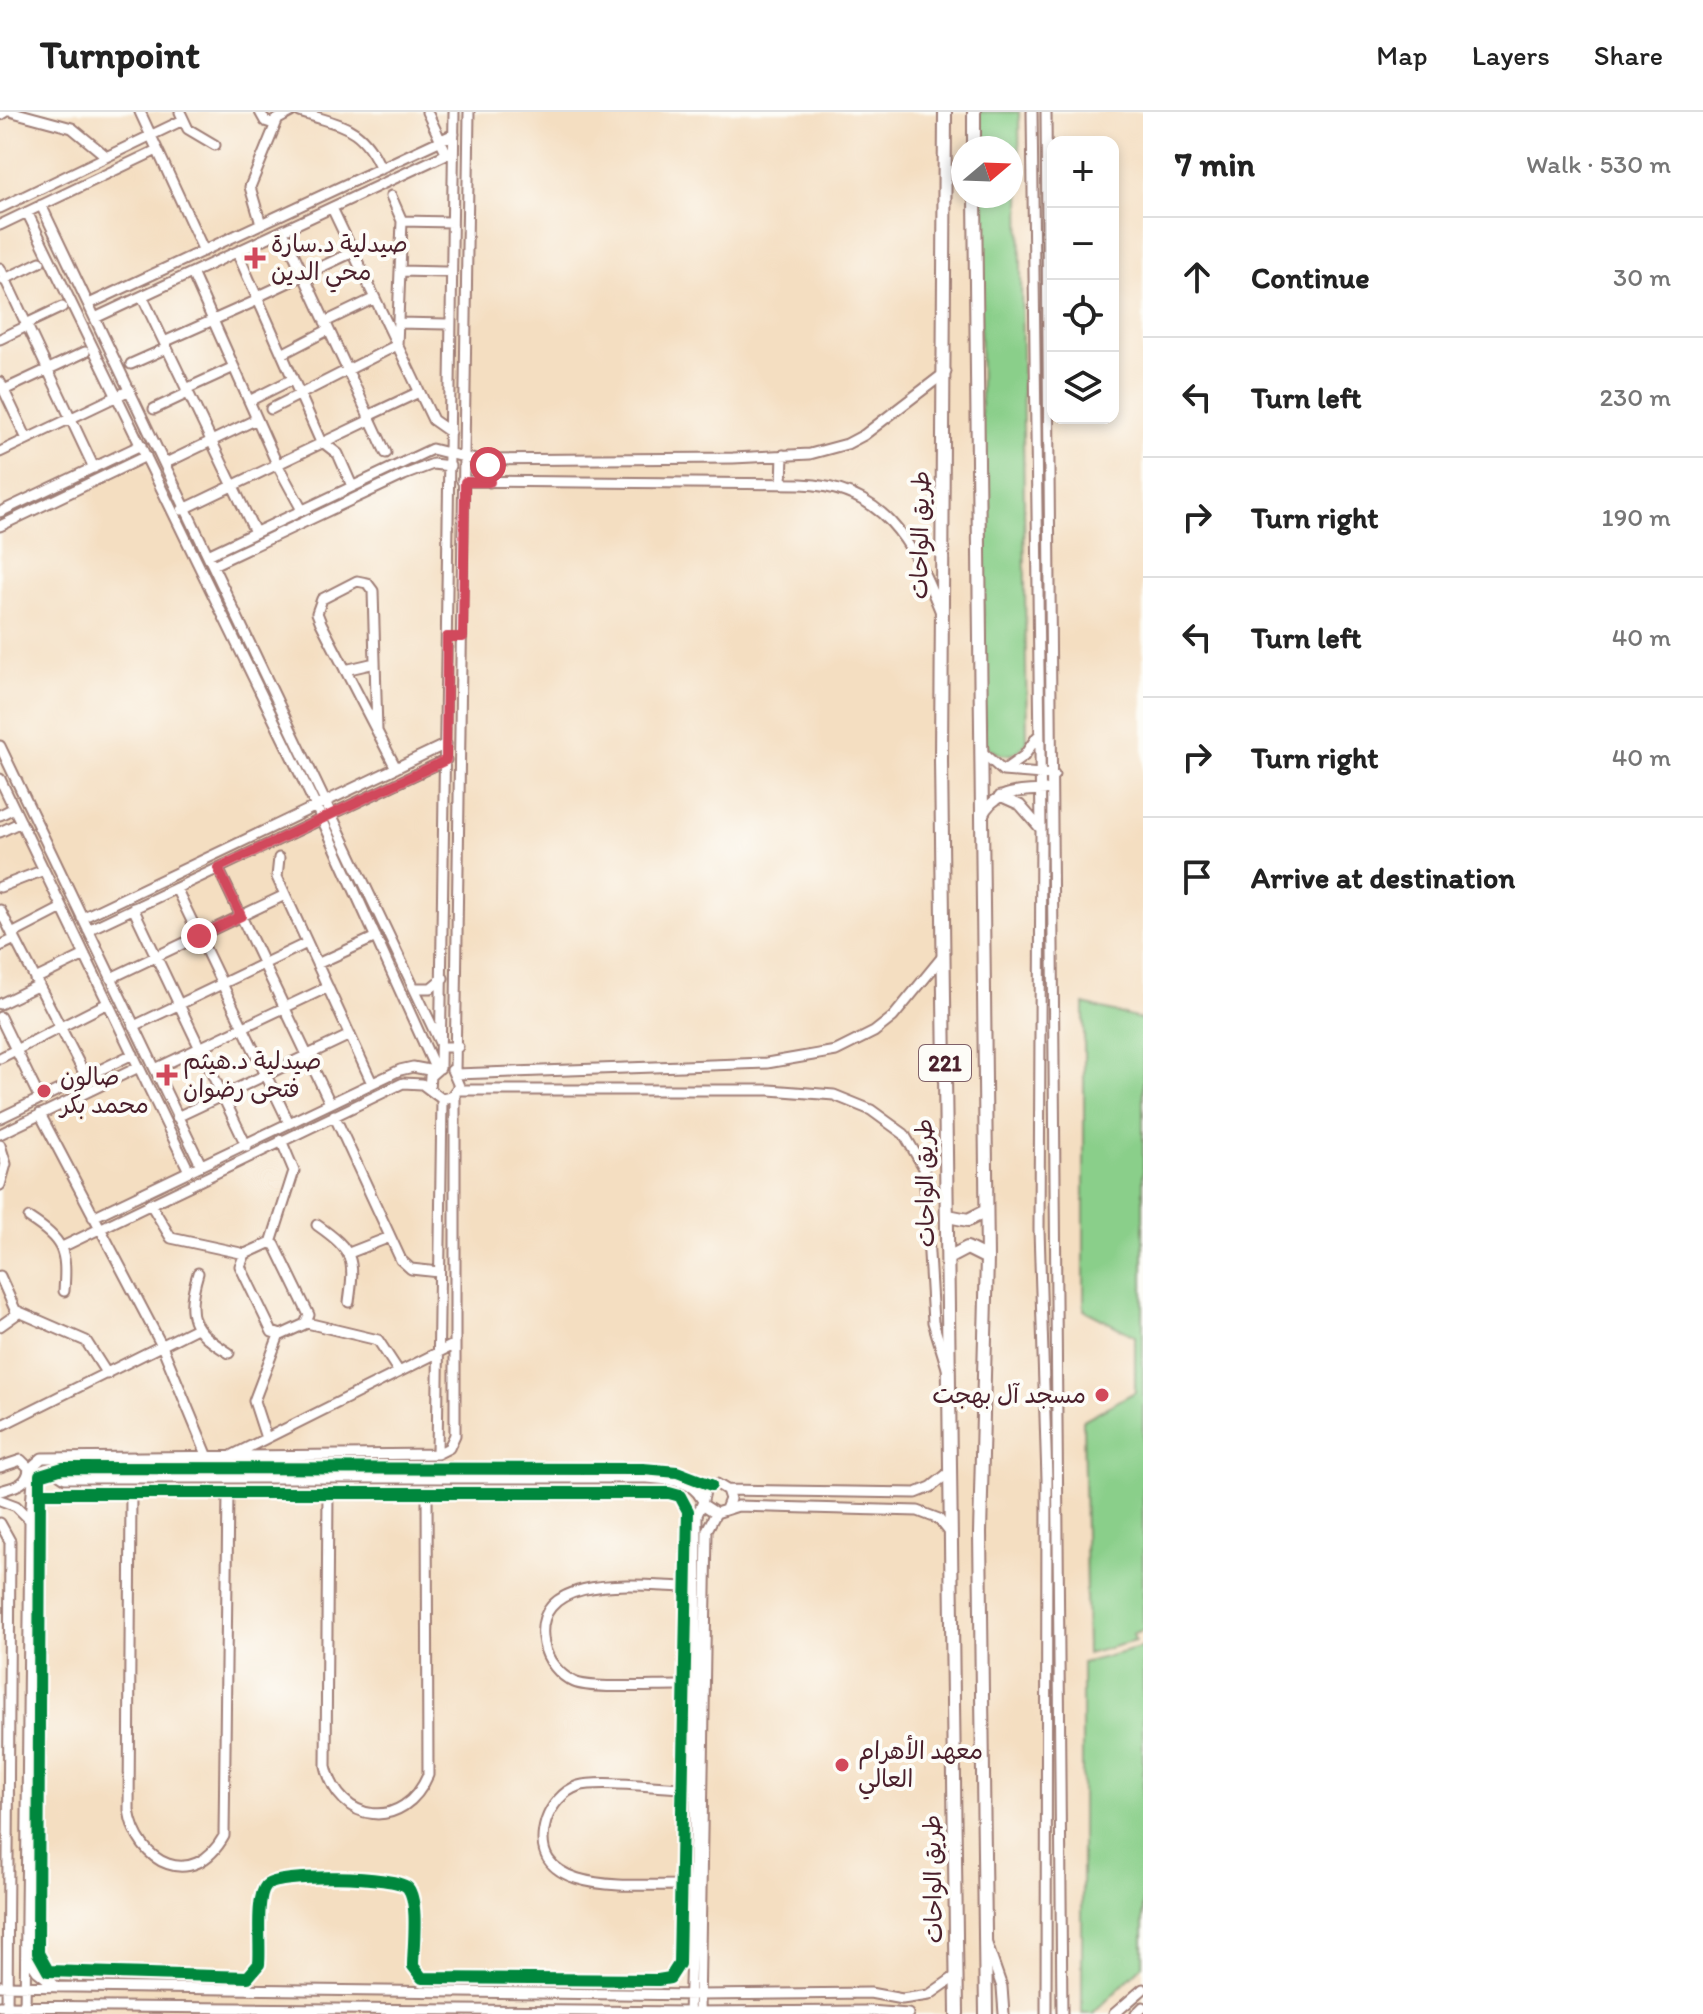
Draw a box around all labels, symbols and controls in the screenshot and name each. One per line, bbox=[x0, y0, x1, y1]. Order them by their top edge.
text: Turnpoint bbox=[40, 32, 200, 78]
text: Map bbox=[1376, 38, 1428, 72]
text: Layers bbox=[1472, 38, 1550, 72]
text: Share bbox=[1594, 38, 1663, 72]
north arrow bbox=[951, 136, 1023, 208]
map controls bbox=[1047, 136, 1119, 424]
button: + bbox=[1047, 136, 1119, 208]
text: 7 min bbox=[1175, 144, 1255, 185]
text: Walk · 530 m bbox=[1526, 148, 1671, 180]
button: − bbox=[1047, 208, 1119, 280]
place label: صيدلية د.سارة محي الدين bbox=[271, 229, 408, 293]
marker: صيدلية د.سارة محي الدين bbox=[246, 249, 264, 267]
icon: ahead bbox=[1175, 255, 1219, 299]
text: Continue bbox=[1251, 259, 1370, 296]
text: 30 m bbox=[1613, 261, 1671, 293]
button: locate bbox=[1047, 280, 1119, 352]
button: layers bbox=[1047, 352, 1119, 424]
icon: left bbox=[1175, 375, 1219, 419]
text: Turn left bbox=[1251, 379, 1362, 416]
text: 230 m bbox=[1599, 381, 1671, 413]
route start bbox=[470, 447, 506, 483]
street label: طريق الواحات bbox=[904, 470, 936, 600]
icon: right bbox=[1175, 495, 1219, 539]
text: Turn right bbox=[1251, 499, 1379, 536]
text: 190 m bbox=[1602, 501, 1671, 533]
icon: left bbox=[1175, 615, 1219, 659]
text: Turn left bbox=[1251, 619, 1362, 656]
text: 40 m bbox=[1612, 621, 1671, 653]
icon: right bbox=[1175, 735, 1219, 779]
text: Turn right bbox=[1251, 739, 1379, 776]
text: 40 m bbox=[1612, 741, 1671, 773]
icon: arrive bbox=[1175, 855, 1219, 899]
text: Arrive at destination bbox=[1251, 859, 1515, 896]
route end bbox=[181, 918, 217, 954]
road number: 221 bbox=[919, 1045, 971, 1081]
place label: صيدلية د.هيثم فتحى رضوان bbox=[183, 1046, 322, 1104]
place label: صالون محمد بكر bbox=[58, 1062, 149, 1119]
marker: صيدلية د.هيثم فتحى رضوان bbox=[158, 1066, 176, 1084]
marker: صالون محمد بكر bbox=[35, 1082, 53, 1100]
street label: طريق الواحات bbox=[909, 1118, 941, 1248]
place label: مسجد آل بهجت bbox=[932, 1380, 1086, 1409]
marker: مسجد آل بهجت bbox=[1093, 1386, 1111, 1404]
place label: معهد الأهرام العالي bbox=[858, 1734, 983, 1800]
marker: معهد الأهرام العالي bbox=[833, 1756, 851, 1774]
street label: طريق الواحات bbox=[917, 1814, 949, 1944]

